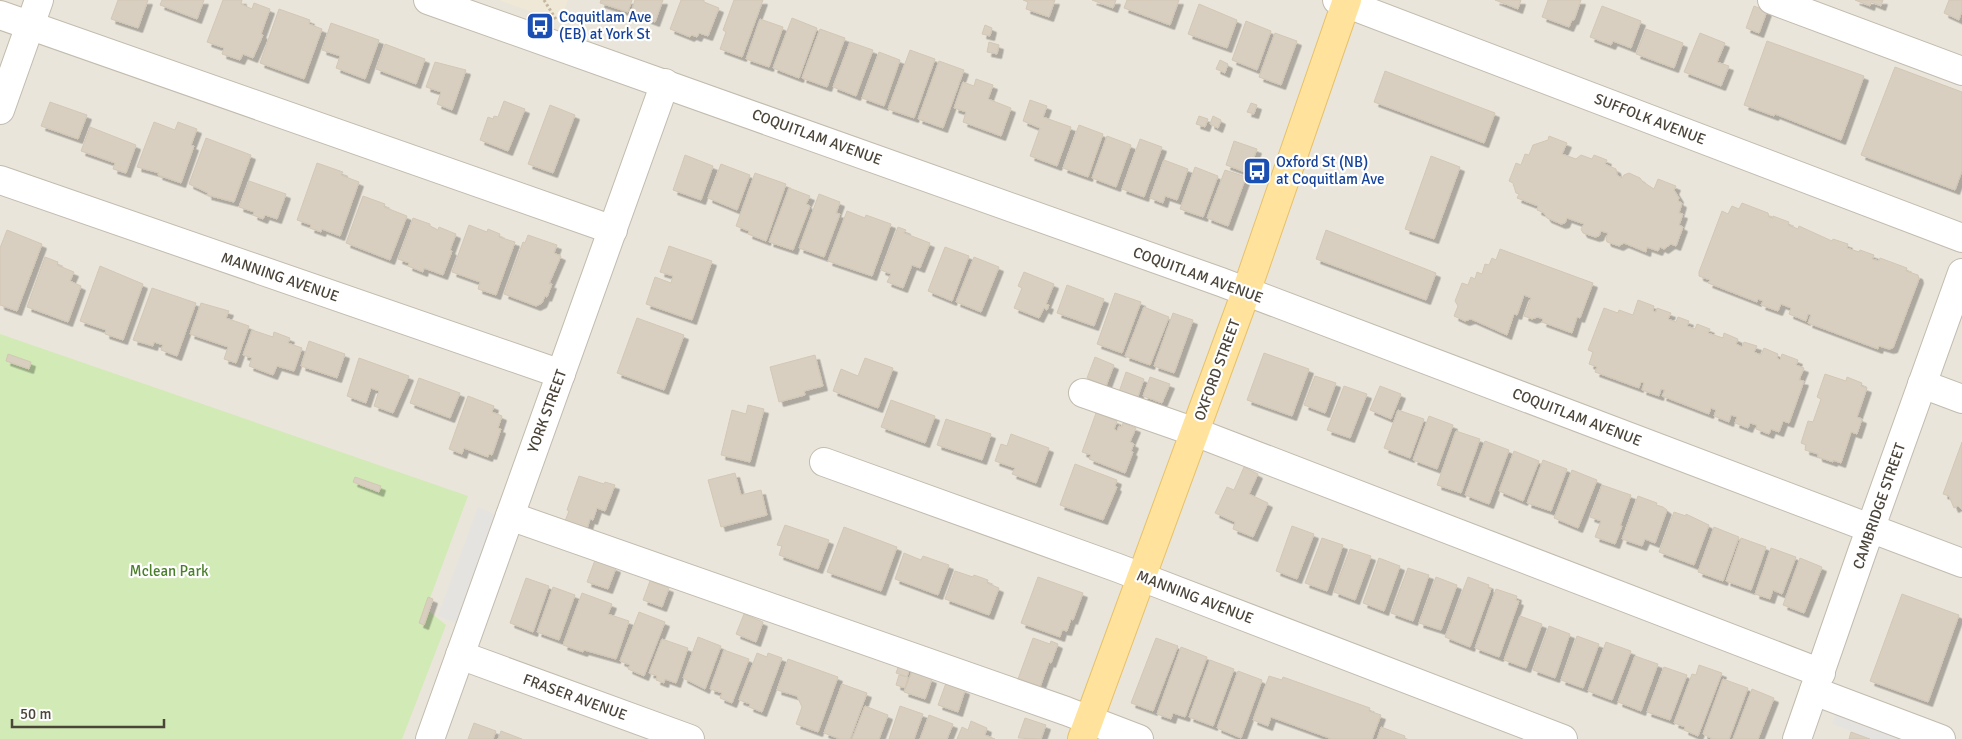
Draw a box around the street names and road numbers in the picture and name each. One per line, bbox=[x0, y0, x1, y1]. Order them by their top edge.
street label: SUFFOLK AVENUE bbox=[1592, 89, 1708, 149]
street label: COQUITLAM AVENUE bbox=[750, 105, 884, 169]
street label: COQUITLAM AVENUE bbox=[1131, 243, 1265, 307]
street label: MANNING AVENUE bbox=[219, 248, 341, 306]
street label: OXFORD STREET bbox=[1190, 316, 1244, 423]
street label: YORK STREET bbox=[524, 366, 571, 455]
street label: COQUITLAM AVENUE bbox=[1510, 384, 1644, 450]
street label: CAMBRIDGE STREET bbox=[1849, 440, 1909, 572]
street label: MANNING AVENUE bbox=[1134, 566, 1256, 628]
street label: FRASER AVENUE bbox=[521, 670, 629, 724]

